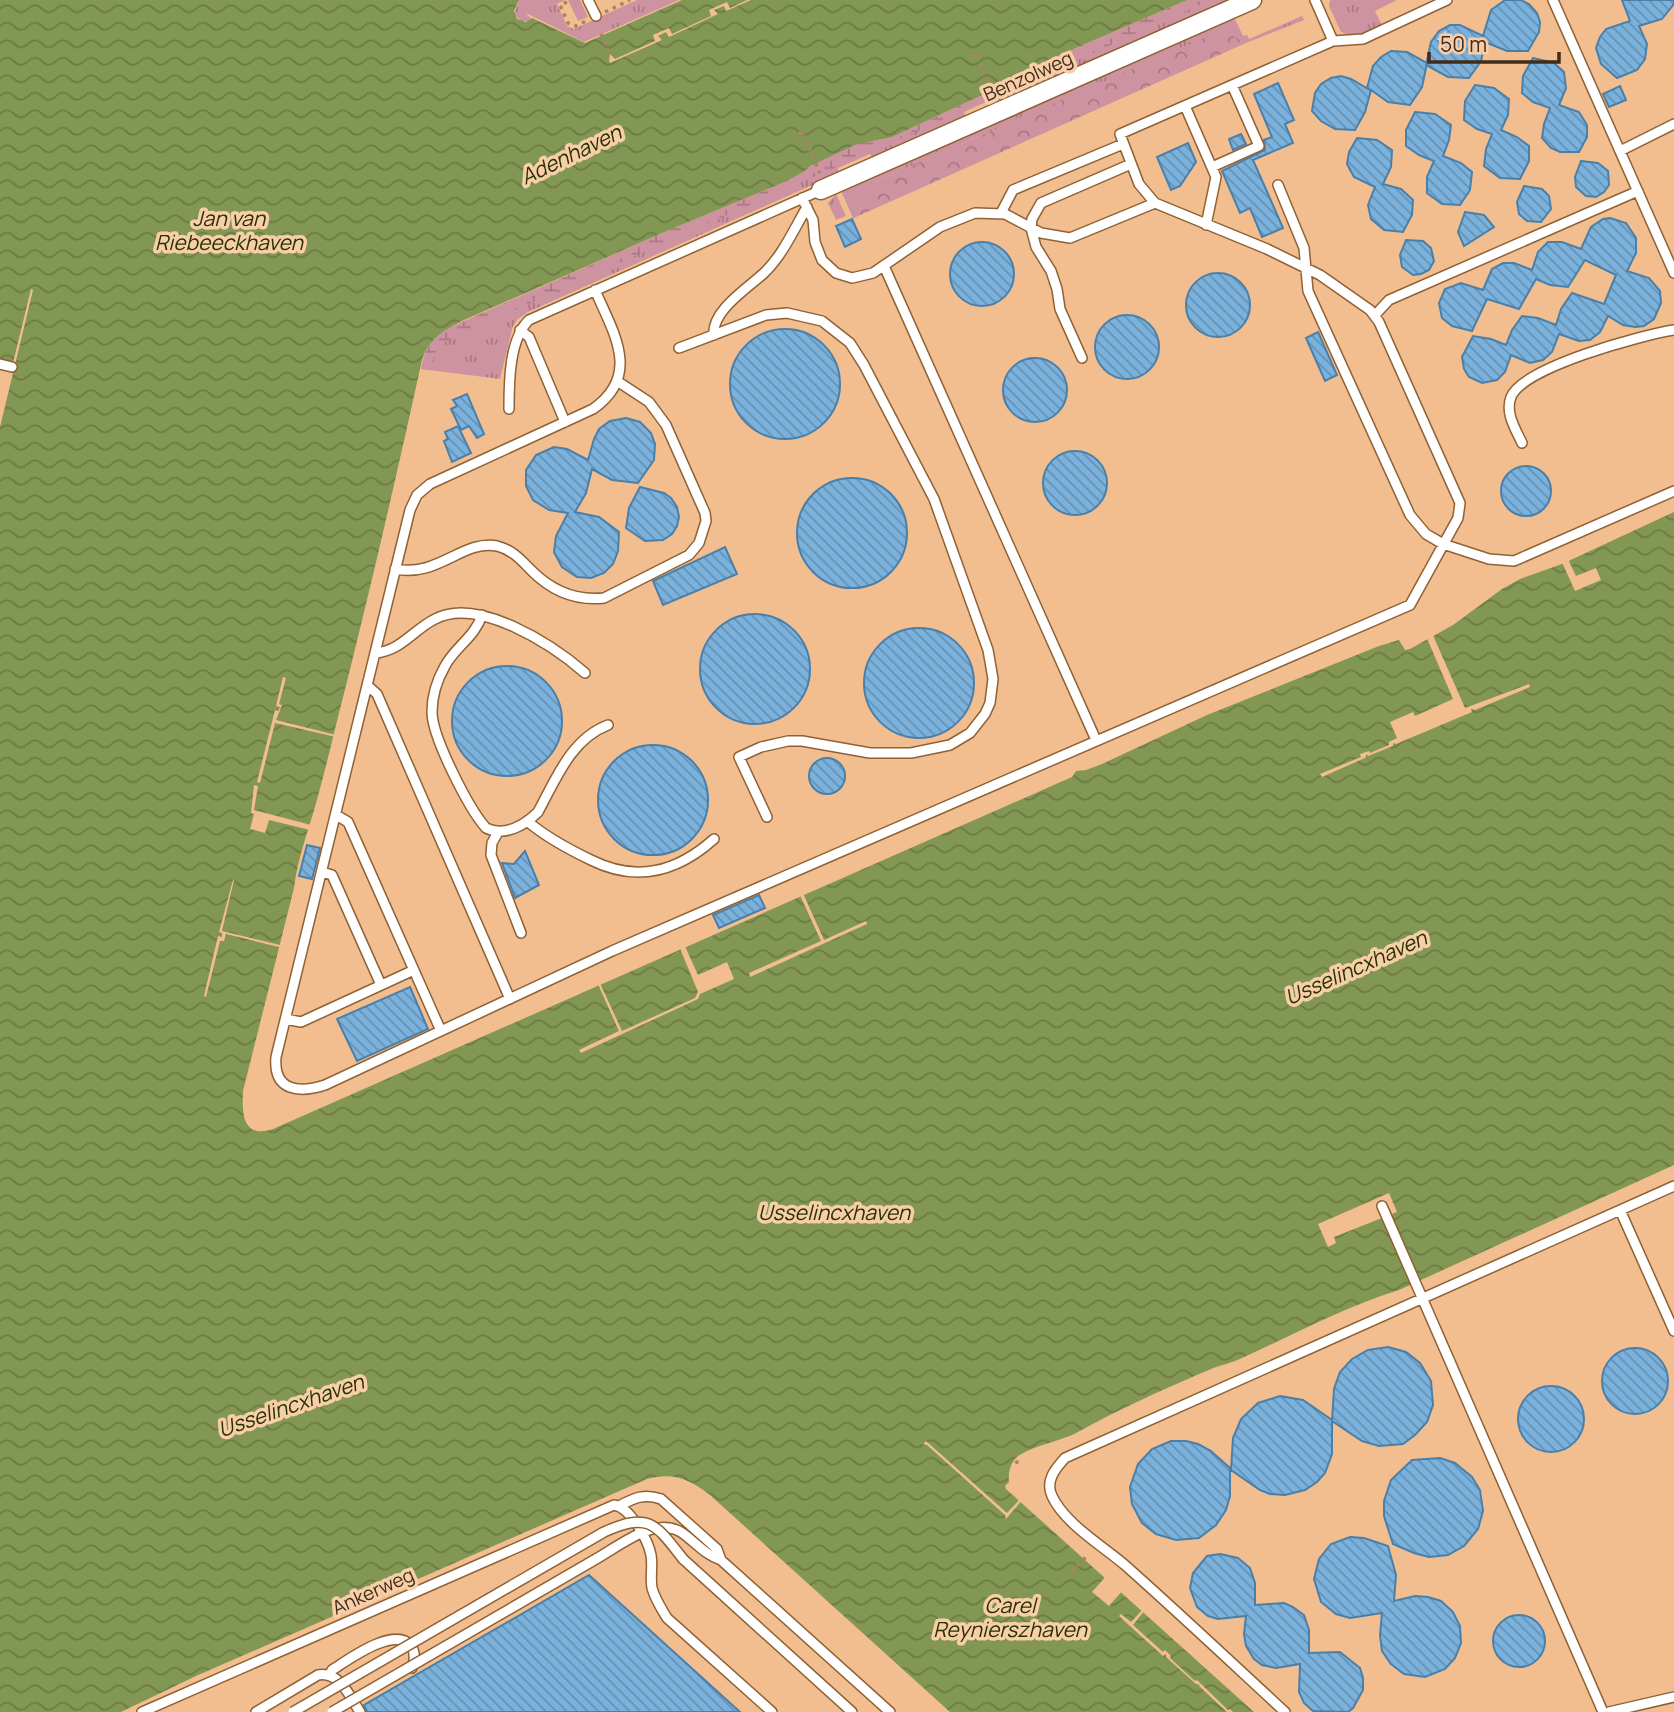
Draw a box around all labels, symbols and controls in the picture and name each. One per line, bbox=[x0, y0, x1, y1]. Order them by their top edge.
scale bar bbox=[1429, 21, 1558, 65]
text: 50 m bbox=[1440, 30, 1487, 58]
street label: Benzolweg bbox=[979, 45, 1077, 107]
water label: Adenhaven bbox=[516, 117, 627, 190]
water label: Jan van Riebeeckhaven bbox=[155, 204, 304, 256]
water label: Usselincxhaven bbox=[1280, 923, 1432, 1011]
water label: Usselincxhaven bbox=[758, 1198, 912, 1226]
water label: Usselincxhaven bbox=[214, 1367, 369, 1443]
street label: Ankerweg bbox=[328, 1561, 418, 1621]
water label: Carel Reynierszhaven bbox=[933, 1591, 1088, 1643]

